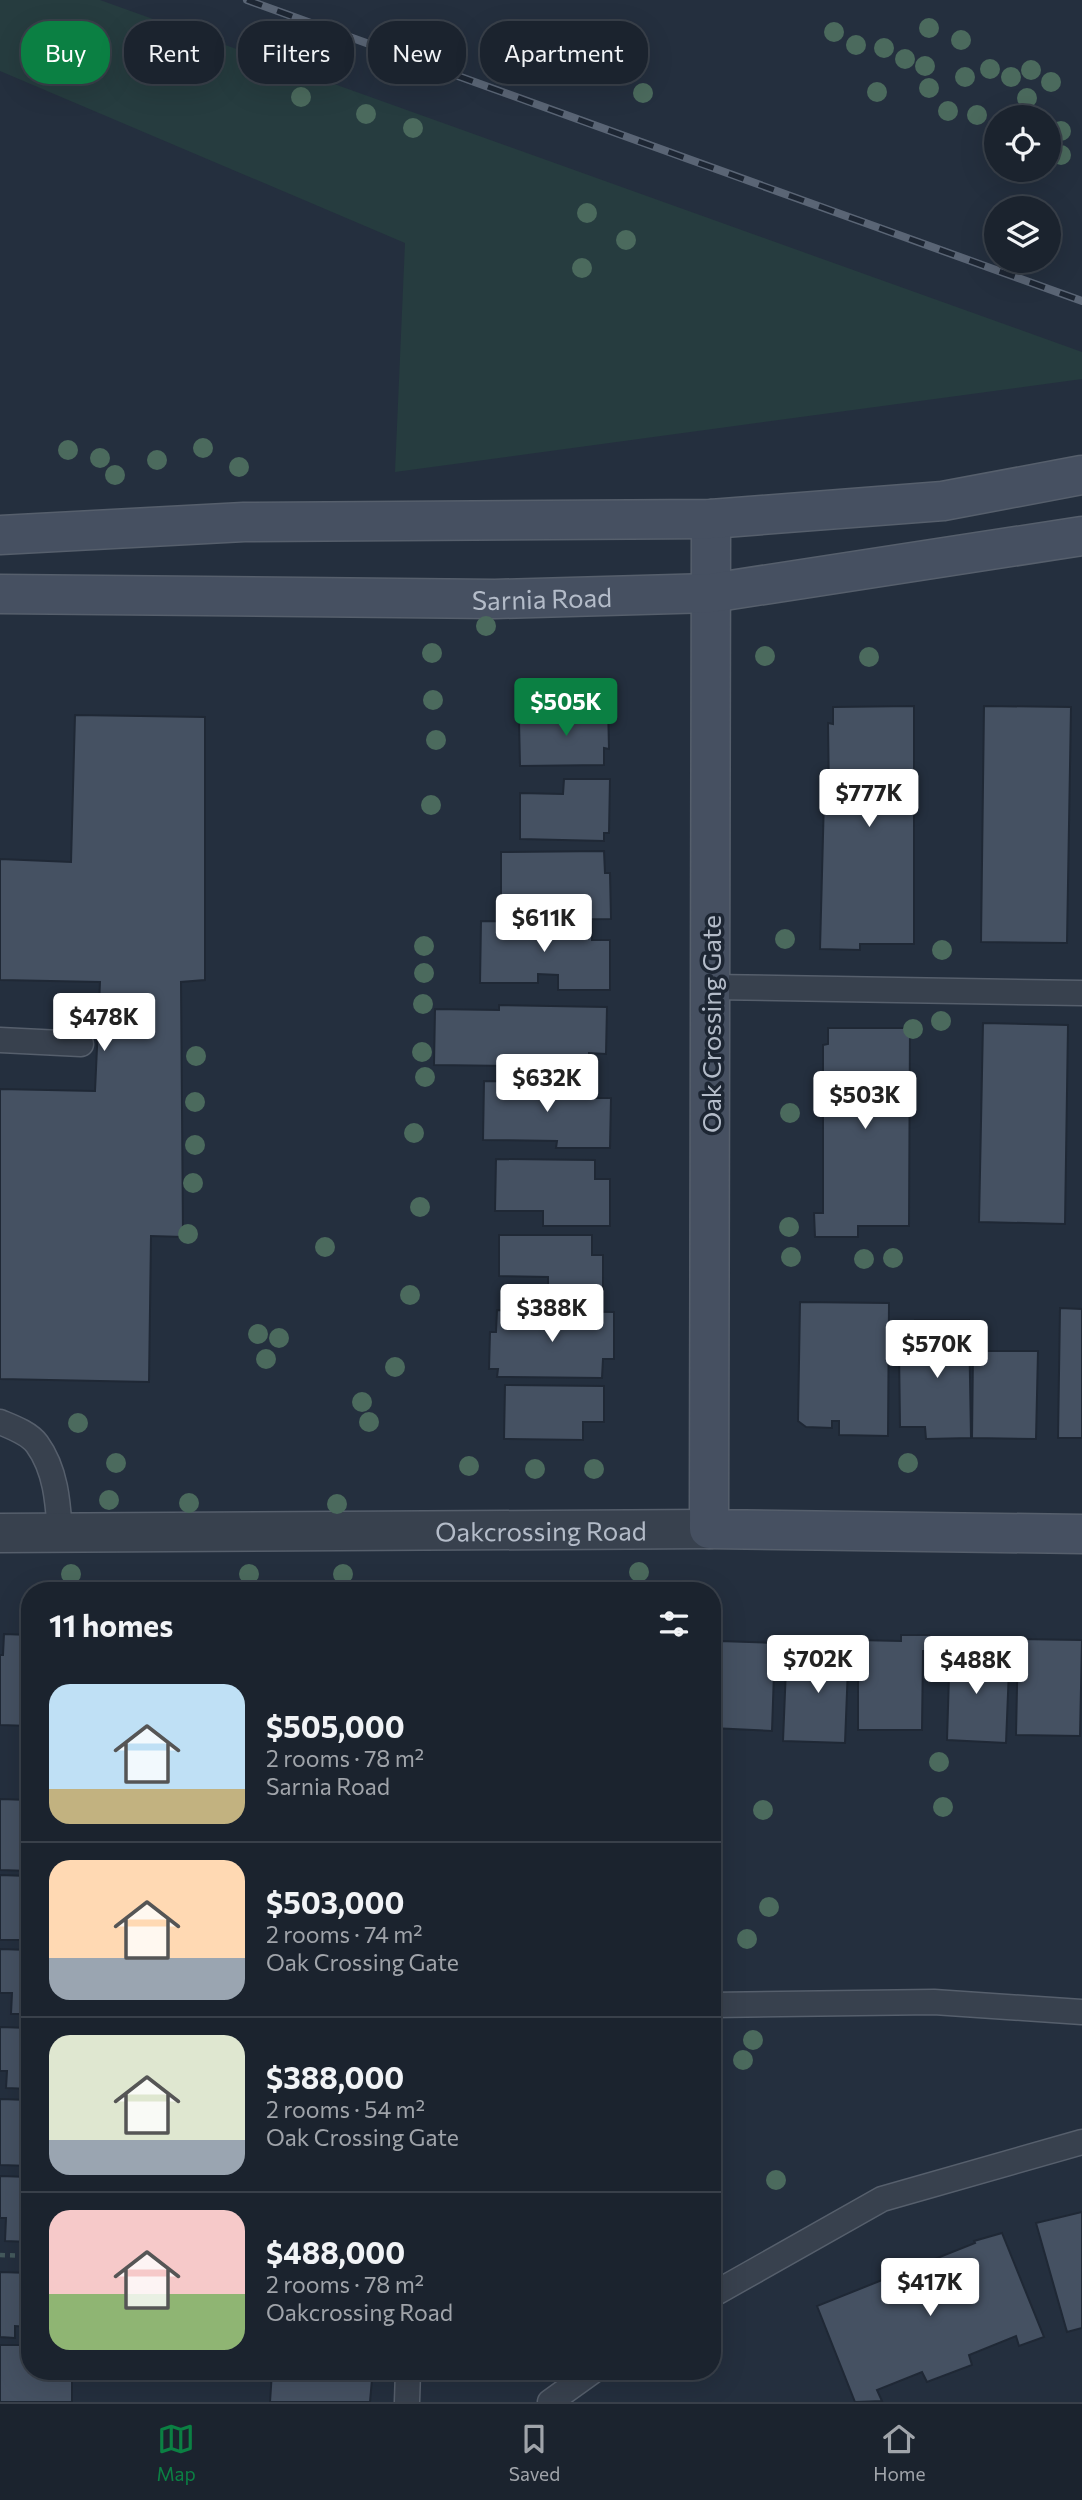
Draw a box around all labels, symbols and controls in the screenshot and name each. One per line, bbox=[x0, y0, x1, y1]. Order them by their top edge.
chip: Buy bbox=[21, 21, 110, 84]
chip: Rent bbox=[124, 21, 224, 84]
chip: Filters bbox=[238, 21, 354, 84]
chip: New bbox=[368, 21, 466, 84]
chip: Apartment bbox=[480, 21, 648, 84]
map controls bbox=[984, 105, 1061, 273]
button: locate bbox=[984, 105, 1061, 182]
button: layers bbox=[984, 196, 1061, 273]
street label: Sarnia Road bbox=[472, 580, 612, 615]
pin: $505K bbox=[517, 678, 615, 738]
text: $505K bbox=[530, 687, 602, 715]
pin: $777K bbox=[820, 770, 918, 829]
text: $777K bbox=[835, 778, 903, 806]
pin: $611K bbox=[495, 894, 593, 954]
text: $611K bbox=[512, 903, 576, 931]
street label: Oak Crossing Gate bbox=[695, 915, 726, 1133]
pin: $478K bbox=[55, 993, 153, 1053]
text: $478K bbox=[69, 1002, 139, 1030]
pin: $632K bbox=[498, 1054, 596, 1114]
text: $632K bbox=[512, 1063, 582, 1091]
pin: $503K bbox=[816, 1072, 914, 1131]
text: $503K bbox=[829, 1080, 901, 1108]
pin: $388K bbox=[503, 1284, 601, 1344]
text: $388K bbox=[516, 1293, 588, 1321]
pin: $570K bbox=[888, 1320, 986, 1380]
text: $570K bbox=[902, 1329, 972, 1357]
street label: Oakcrossing Road bbox=[435, 1514, 647, 1546]
icon: filters bbox=[655, 1605, 693, 1643]
text: 11 homes bbox=[49, 1606, 173, 1643]
pin: $702K bbox=[769, 1636, 867, 1695]
pin: $488K bbox=[927, 1636, 1025, 1696]
text: $702K bbox=[783, 1644, 853, 1672]
text: $488K bbox=[940, 1645, 1012, 1673]
text: $505,000 bbox=[266, 1707, 405, 1744]
icon: home bbox=[105, 1712, 189, 1796]
text: 2 rooms · 78 m² bbox=[266, 1744, 424, 1772]
text: Sarnia Road bbox=[266, 1772, 390, 1800]
text: $503,000 bbox=[266, 1883, 404, 1920]
icon: home bbox=[105, 1888, 189, 1972]
text: 2 rooms · 74 m² bbox=[266, 1920, 422, 1948]
text: Oak Crossing Gate bbox=[266, 1948, 459, 1976]
text: $388,000 bbox=[266, 2058, 404, 2095]
icon: home bbox=[105, 2063, 189, 2147]
text: 2 rooms · 54 m² bbox=[266, 2095, 425, 2123]
text: Oak Crossing Gate bbox=[266, 2123, 459, 2151]
text: $488,000 bbox=[266, 2233, 405, 2270]
icon: home bbox=[105, 2238, 189, 2322]
pin: $417K bbox=[881, 2258, 979, 2318]
text: $417K bbox=[897, 2267, 963, 2295]
text: 2 rooms · 78 m² bbox=[266, 2270, 424, 2298]
text: Oakcrossing Road bbox=[266, 2298, 453, 2326]
tab: Map bbox=[157, 2420, 196, 2485]
tab: Saved bbox=[509, 2420, 560, 2485]
tab: Home bbox=[873, 2420, 925, 2485]

